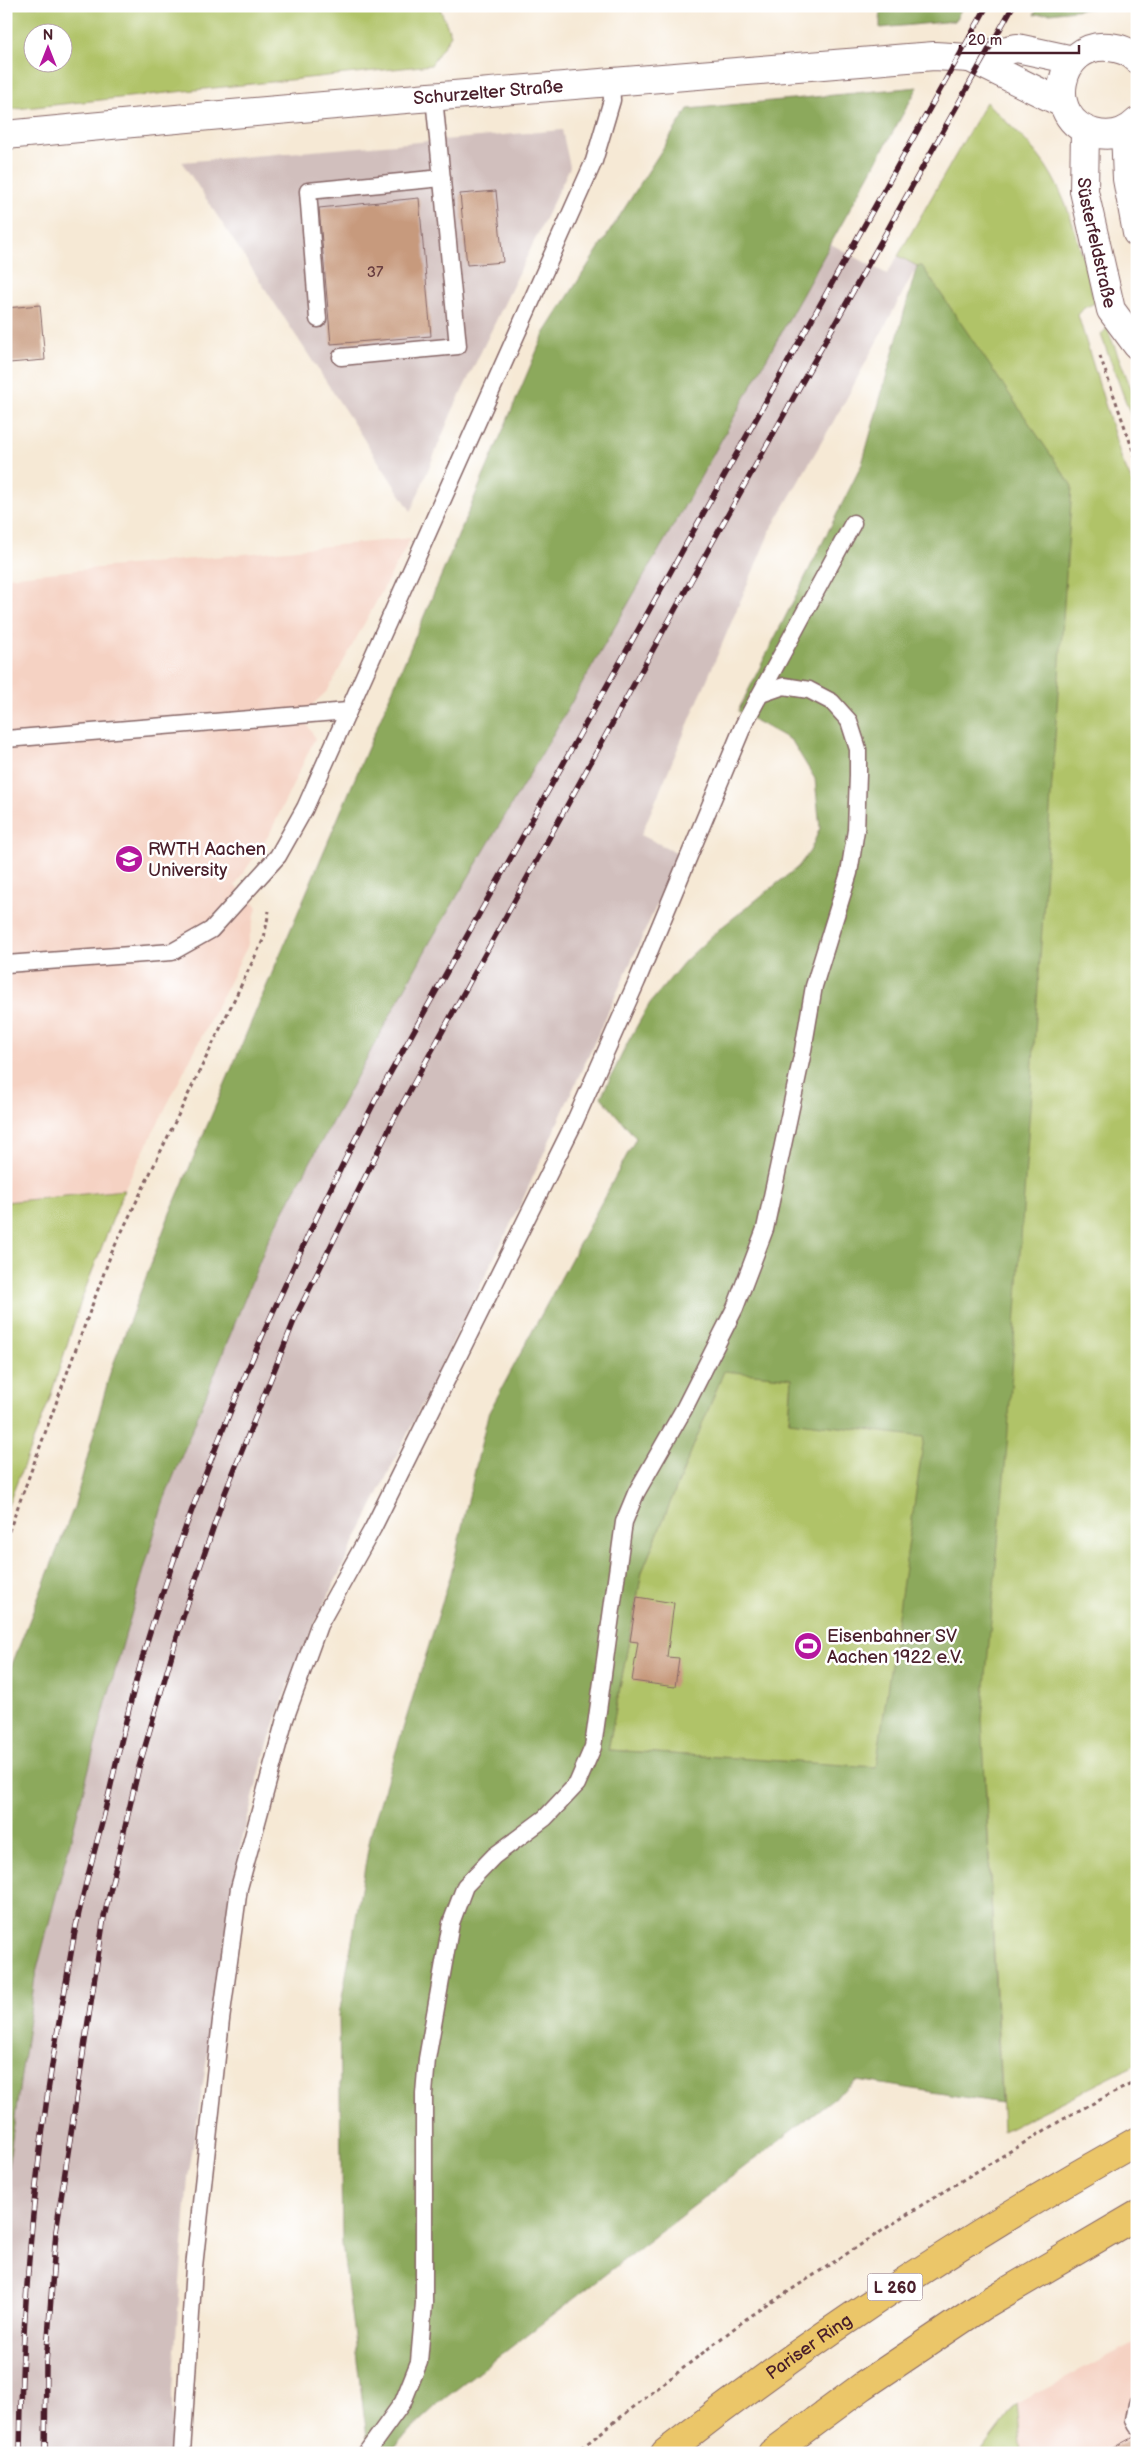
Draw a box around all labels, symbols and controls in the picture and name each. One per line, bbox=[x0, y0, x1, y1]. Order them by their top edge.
north arrow bbox=[22, 22, 72, 72]
scale bar bbox=[960, 22, 1079, 54]
text: N bbox=[43, 27, 53, 44]
text: 20 m bbox=[968, 31, 1002, 50]
street label: Schurzelter Straße bbox=[412, 76, 564, 109]
street label: Süsterfeldstraße bbox=[1073, 177, 1120, 310]
house number: 37 bbox=[367, 263, 384, 282]
place label: RWTH Aachen University bbox=[148, 839, 266, 881]
school or university icon: RWTH Aachen University bbox=[114, 844, 144, 874]
place label: Eisenbahner SV Aachen 1922 e.V. bbox=[827, 1626, 963, 1668]
sports icon: Eisenbahner SV Aachen 1922 e.V. bbox=[793, 1631, 823, 1661]
road number: L 260 bbox=[868, 2274, 922, 2300]
street label: Pariser Ring bbox=[762, 2310, 856, 2384]

